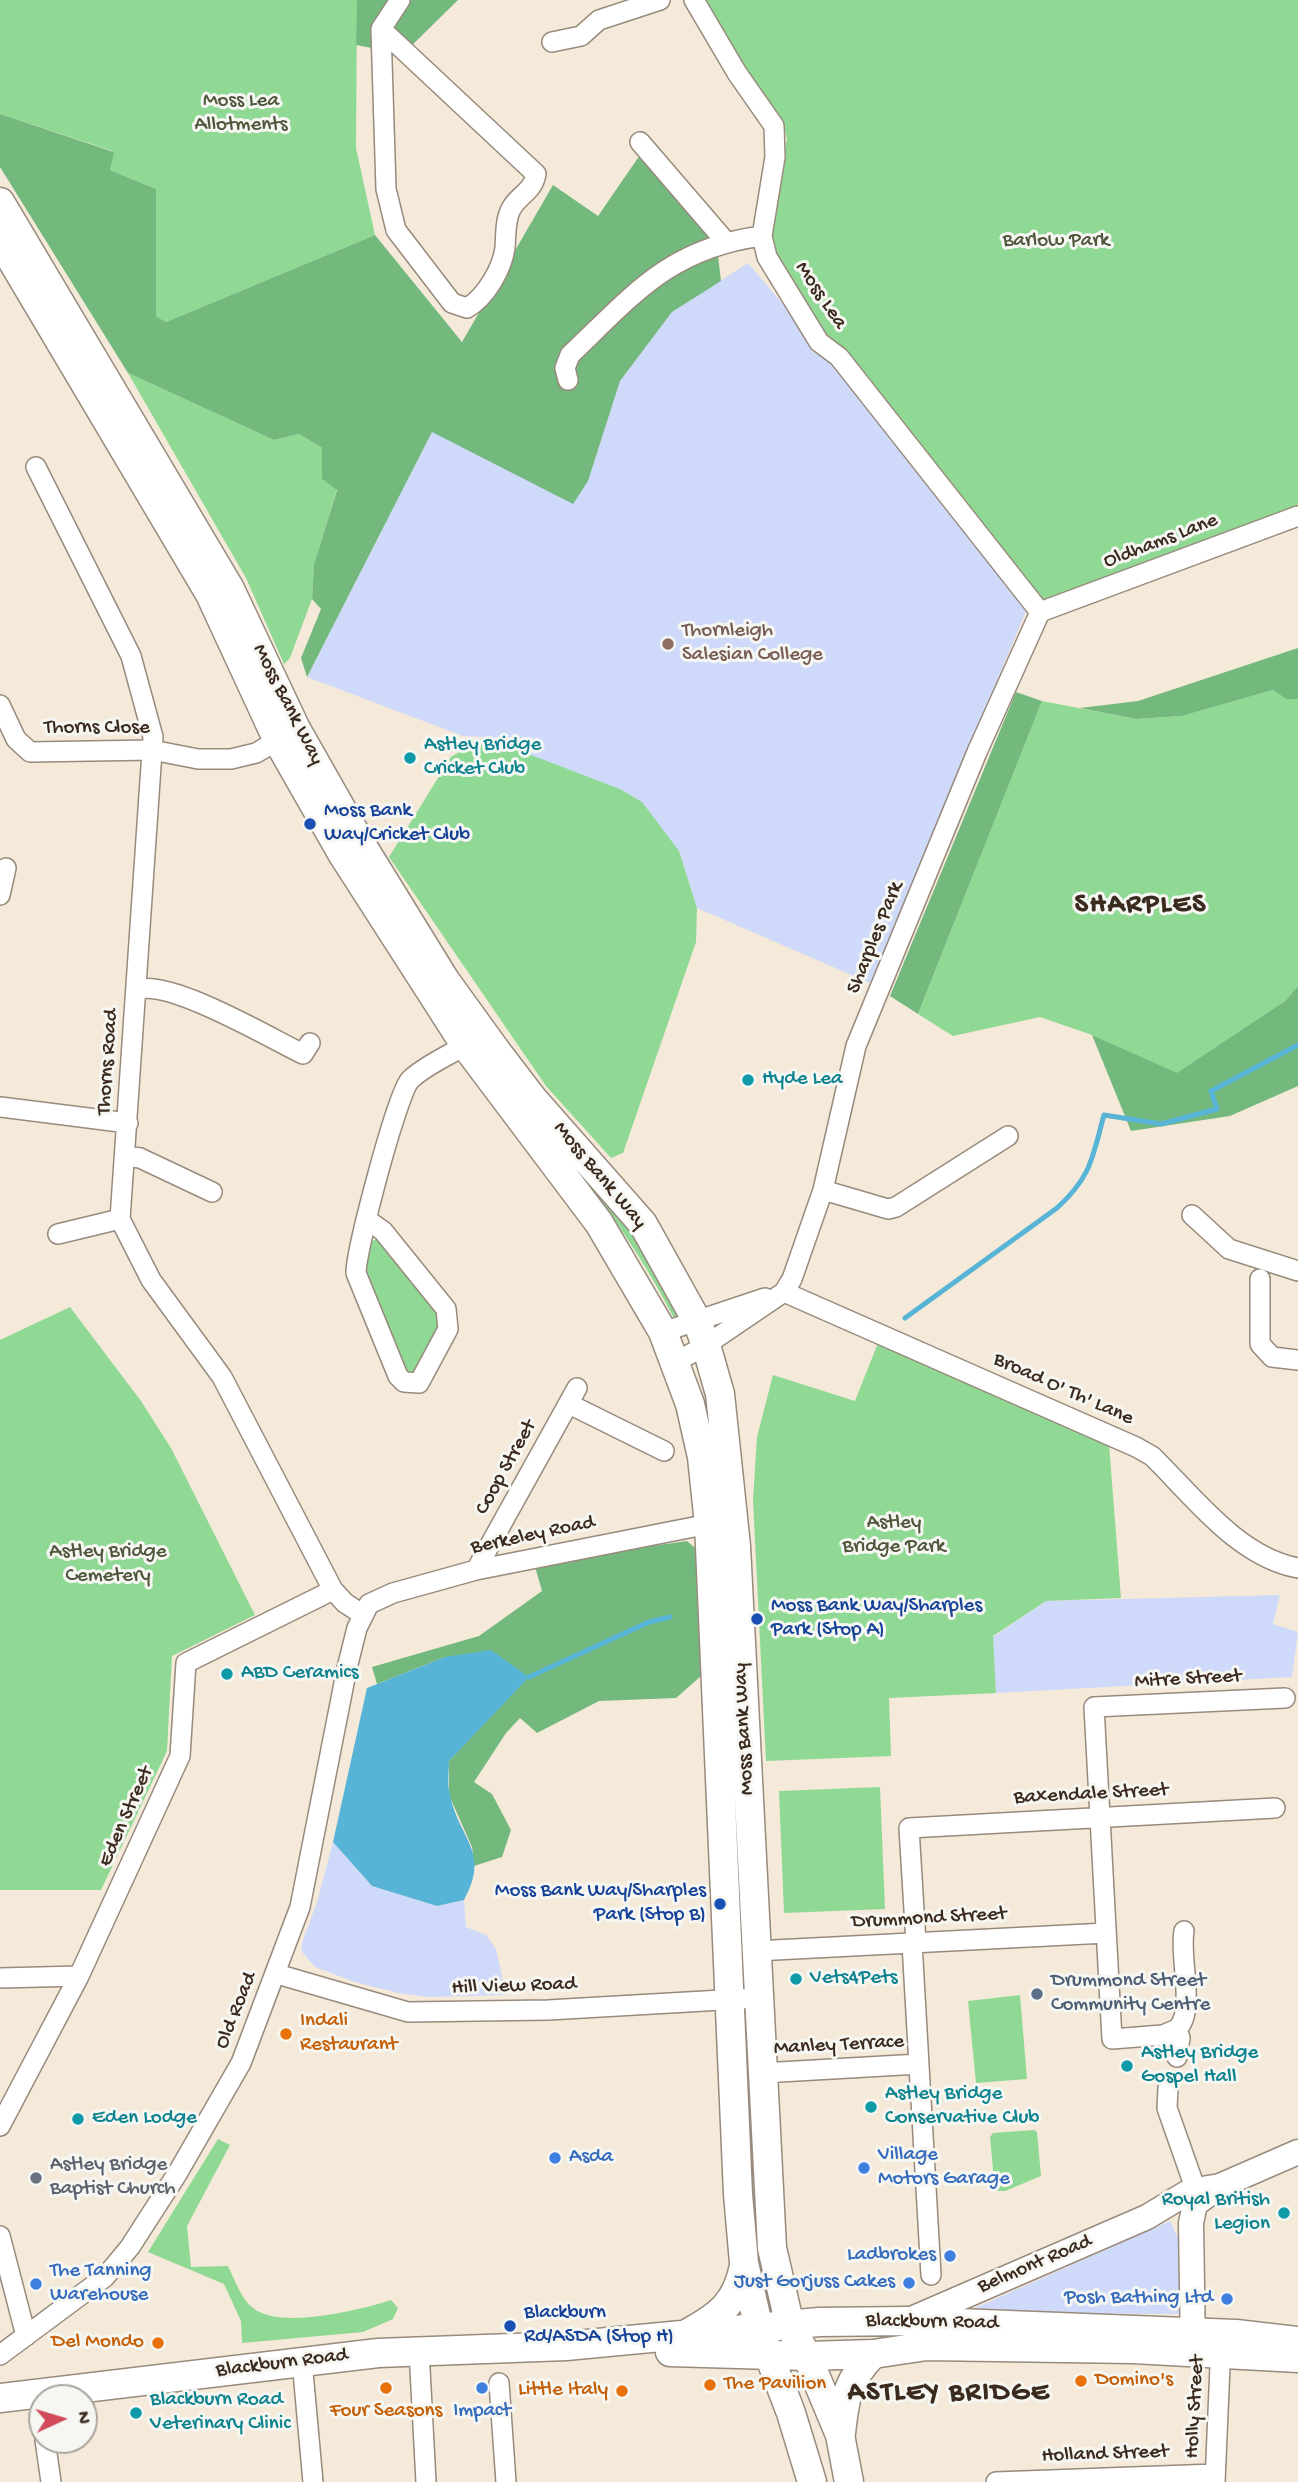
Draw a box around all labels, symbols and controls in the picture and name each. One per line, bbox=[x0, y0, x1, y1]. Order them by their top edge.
park label: Moss Lea Allotments bbox=[194, 89, 288, 139]
park label: Barlow Park bbox=[1003, 229, 1109, 255]
street label: Moss Lea bbox=[788, 257, 852, 335]
street label: Oldhams Lane bbox=[1100, 509, 1222, 575]
place label: Thornleigh Salesian College bbox=[682, 619, 823, 669]
marker: Thornleigh Salesian College bbox=[660, 636, 676, 652]
street label: Moss Bank Way bbox=[246, 640, 328, 770]
street label: Thorns Close bbox=[44, 716, 150, 742]
place label: Astley Bridge Cricket Club bbox=[424, 733, 541, 783]
marker: Astley Bridge Cricket Club bbox=[402, 750, 418, 766]
place label: Moss Bank Way/Cricket Club bbox=[324, 799, 470, 849]
marker: Moss Bank Way/Cricket Club bbox=[302, 816, 318, 832]
street label: Sharples Park bbox=[842, 878, 910, 998]
district label: SHARPLES bbox=[1076, 890, 1206, 924]
street label: Thorns Road bbox=[93, 1008, 125, 1116]
place label: Hyde Lea bbox=[762, 1067, 843, 1093]
marker: Hyde Lea bbox=[740, 1072, 756, 1088]
street label: Moss Bank Way bbox=[547, 1117, 651, 1235]
street label: Broad O' Th' Lane bbox=[989, 1348, 1137, 1432]
street label: Coop Street bbox=[471, 1416, 543, 1520]
street label: Berkeley Road bbox=[469, 1511, 597, 1561]
park label: Astley Bridge Park bbox=[843, 1511, 945, 1561]
park label: Astley Bridge Cemetery bbox=[49, 1540, 167, 1590]
place label: Moss Bank Way/Sharples Park (Stop A) bbox=[771, 1594, 982, 1644]
marker: Moss Bank Way/Sharples Park (Stop A) bbox=[749, 1611, 765, 1627]
place label: ABD Ceramics bbox=[241, 1661, 358, 1687]
street label: Moss Bank Way bbox=[729, 1662, 761, 1796]
street label: Mitre Street bbox=[1134, 1665, 1242, 1695]
marker: ABD Ceramics bbox=[219, 1666, 235, 1682]
street label: Eden Street bbox=[94, 1763, 160, 1871]
street label: Baxendale Street bbox=[1013, 1778, 1169, 1812]
place label: Moss Bank Way/Sharples Park (Stop B) bbox=[495, 1879, 706, 1929]
marker: Moss Bank Way/Sharples Park (Stop B) bbox=[712, 1896, 728, 1912]
street label: Drummond Street bbox=[851, 1902, 1007, 1936]
place label: Vets4Pets bbox=[810, 1966, 897, 1992]
street label: Old Road bbox=[210, 1969, 264, 2053]
place label: Drummond Street Community Centre bbox=[1051, 1969, 1210, 2019]
marker: Vets4Pets bbox=[788, 1971, 804, 1987]
street label: Hill View Road bbox=[451, 1972, 577, 2002]
marker: Drummond Street Community Centre bbox=[1029, 1986, 1045, 2002]
place label: Indali Restaurant bbox=[300, 2009, 397, 2059]
marker: Indali Restaurant bbox=[278, 2026, 294, 2042]
street label: Manley Terrace bbox=[773, 2030, 905, 2062]
place label: Astley Bridge Gospel Hall bbox=[1141, 2041, 1258, 2091]
marker: Astley Bridge Gospel Hall bbox=[1119, 2058, 1135, 2074]
place label: Astley Bridge Conservative Club bbox=[885, 2082, 1039, 2132]
marker: Astley Bridge Conservative Club bbox=[863, 2099, 879, 2115]
place label: Eden Lodge bbox=[92, 2106, 197, 2132]
marker: Eden Lodge bbox=[70, 2111, 86, 2127]
place label: Village Motors Garage bbox=[878, 2143, 1010, 2193]
place label: Asda bbox=[569, 2145, 613, 2171]
marker: Asda bbox=[547, 2150, 563, 2166]
place label: Astley Bridge Baptist Church bbox=[50, 2153, 175, 2203]
marker: Village Motors Garage bbox=[856, 2160, 872, 2176]
marker: Astley Bridge Baptist Church bbox=[28, 2170, 44, 2186]
place label: Royal British Legion bbox=[1162, 2188, 1270, 2238]
marker: Royal British Legion bbox=[1276, 2205, 1292, 2221]
street label: Belmont Road bbox=[974, 2230, 1096, 2300]
place label: Ladbrokes bbox=[847, 2243, 936, 2269]
marker: Ladbrokes bbox=[942, 2248, 958, 2264]
place label: The Tanning Warehouse bbox=[50, 2259, 151, 2309]
place label: Just Gorjuss Cakes bbox=[734, 2270, 895, 2296]
marker: Just Gorjuss Cakes bbox=[901, 2275, 917, 2291]
marker: The Tanning Warehouse bbox=[28, 2276, 44, 2292]
place label: Posh Bathing Ltd bbox=[1064, 2286, 1213, 2312]
marker: Posh Bathing Ltd bbox=[1219, 2291, 1235, 2307]
place label: Blackburn Rd/ASDA (Stop H) bbox=[524, 2301, 674, 2351]
street label: Blackburn Road bbox=[865, 2309, 999, 2337]
marker: Blackburn Rd/ASDA (Stop H) bbox=[502, 2318, 518, 2334]
place label: Del Mondo bbox=[51, 2330, 144, 2356]
marker: Del Mondo bbox=[150, 2335, 166, 2351]
street label: Blackburn Road bbox=[215, 2343, 349, 2385]
street label: Holly Street bbox=[1181, 2355, 1211, 2459]
place label: Domino's bbox=[1095, 2368, 1173, 2394]
place label: The Pavilion bbox=[724, 2372, 826, 2398]
marker: Domino's bbox=[1073, 2373, 1089, 2389]
marker: The Pavilion bbox=[702, 2377, 718, 2393]
place label: Little Italy bbox=[518, 2378, 608, 2404]
district label: ASTLEY BRIDGE bbox=[849, 2378, 1049, 2412]
marker: Four Seasons bbox=[378, 2380, 394, 2396]
marker: Impact bbox=[474, 2380, 490, 2396]
marker: Little Italy bbox=[614, 2383, 630, 2399]
north arrow bbox=[28, 2384, 98, 2454]
place label: Blackburn Road Veterinary Clinic bbox=[150, 2388, 291, 2438]
place label: Four Seasons bbox=[330, 2399, 442, 2425]
place label: Impact bbox=[453, 2399, 511, 2425]
marker: Blackburn Road Veterinary Clinic bbox=[128, 2405, 144, 2421]
text: N bbox=[71, 2411, 94, 2425]
street label: Holland Street bbox=[1041, 2440, 1169, 2470]

